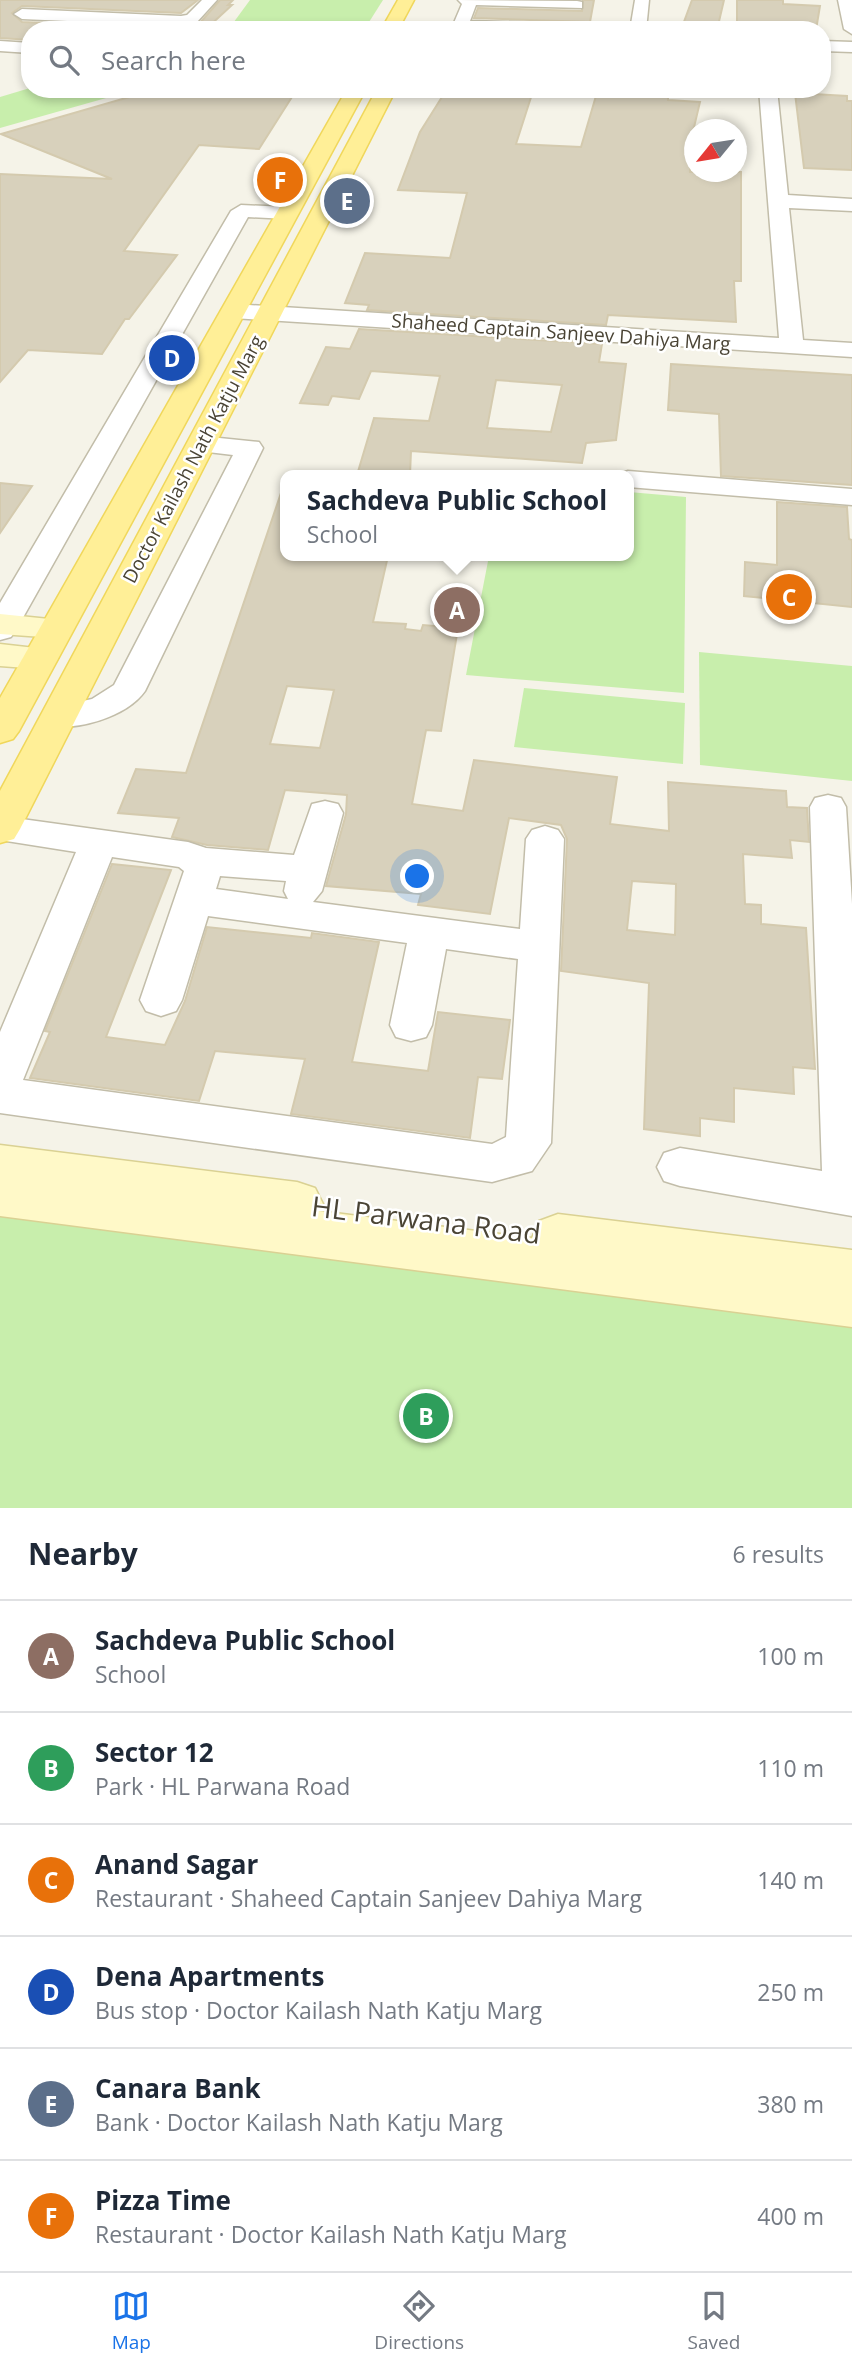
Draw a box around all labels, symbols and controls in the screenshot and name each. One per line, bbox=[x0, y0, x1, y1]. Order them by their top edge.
search box bbox=[21, 21, 831, 98]
icon: search bbox=[45, 41, 83, 79]
text: Search here bbox=[101, 42, 246, 78]
north arrow bbox=[684, 119, 747, 182]
pin: F bbox=[257, 154, 303, 206]
pin: E bbox=[324, 175, 370, 227]
street label: Shaheed Captain Sanjeev Dahiya Marg bbox=[391, 307, 731, 357]
street label: Doctor Kailash Nath Katju Marg bbox=[118, 331, 268, 587]
pin: D bbox=[149, 332, 195, 384]
popup bbox=[280, 470, 634, 561]
text: Sachdeva Public School bbox=[307, 482, 607, 518]
text: School bbox=[307, 518, 378, 550]
pin: C bbox=[766, 571, 812, 623]
pin: A bbox=[434, 584, 480, 636]
your location bbox=[400, 859, 434, 893]
street label: HL Parwana Road bbox=[309, 1186, 543, 1252]
pin: B bbox=[403, 1390, 449, 1442]
text: Nearby bbox=[28, 1533, 138, 1574]
text: 6 results bbox=[733, 1538, 824, 1570]
text: Sachdeva Public School bbox=[95, 1622, 395, 1658]
text: A bbox=[43, 1640, 59, 1672]
text: 100 m bbox=[757, 1640, 824, 1672]
text: School bbox=[95, 1658, 166, 1690]
text: Sector 12 bbox=[95, 1734, 214, 1770]
text: B bbox=[43, 1752, 59, 1784]
text: 110 m bbox=[757, 1752, 824, 1784]
text: Park · HL Parwana Road bbox=[95, 1770, 350, 1802]
text: Anand Sagar bbox=[95, 1846, 258, 1882]
text: C bbox=[44, 1864, 58, 1896]
text: 140 m bbox=[757, 1864, 824, 1896]
text: Restaurant · Shaheed Captain Sanjeev Dahiya Marg bbox=[95, 1882, 642, 1914]
text: Dena Apartments bbox=[95, 1958, 325, 1994]
text: D bbox=[42, 1976, 60, 2008]
text: 250 m bbox=[757, 1976, 824, 2008]
text: Bus stop · Doctor Kailash Nath Katju Marg bbox=[95, 1994, 542, 2026]
text: Canara Bank bbox=[95, 2070, 261, 2106]
text: E bbox=[45, 2088, 57, 2120]
text: 380 m bbox=[757, 2088, 824, 2120]
text: Bank · Doctor Kailash Nath Katju Marg bbox=[95, 2106, 503, 2138]
text: Pizza Time bbox=[95, 2182, 231, 2218]
text: F bbox=[45, 2200, 57, 2232]
text: 400 m bbox=[757, 2200, 824, 2232]
text: Restaurant · Doctor Kailash Nath Katju Marg bbox=[95, 2218, 567, 2250]
tab: Map bbox=[112, 2287, 151, 2355]
tab: Directions bbox=[374, 2287, 464, 2355]
tab: Saved bbox=[688, 2287, 740, 2355]

